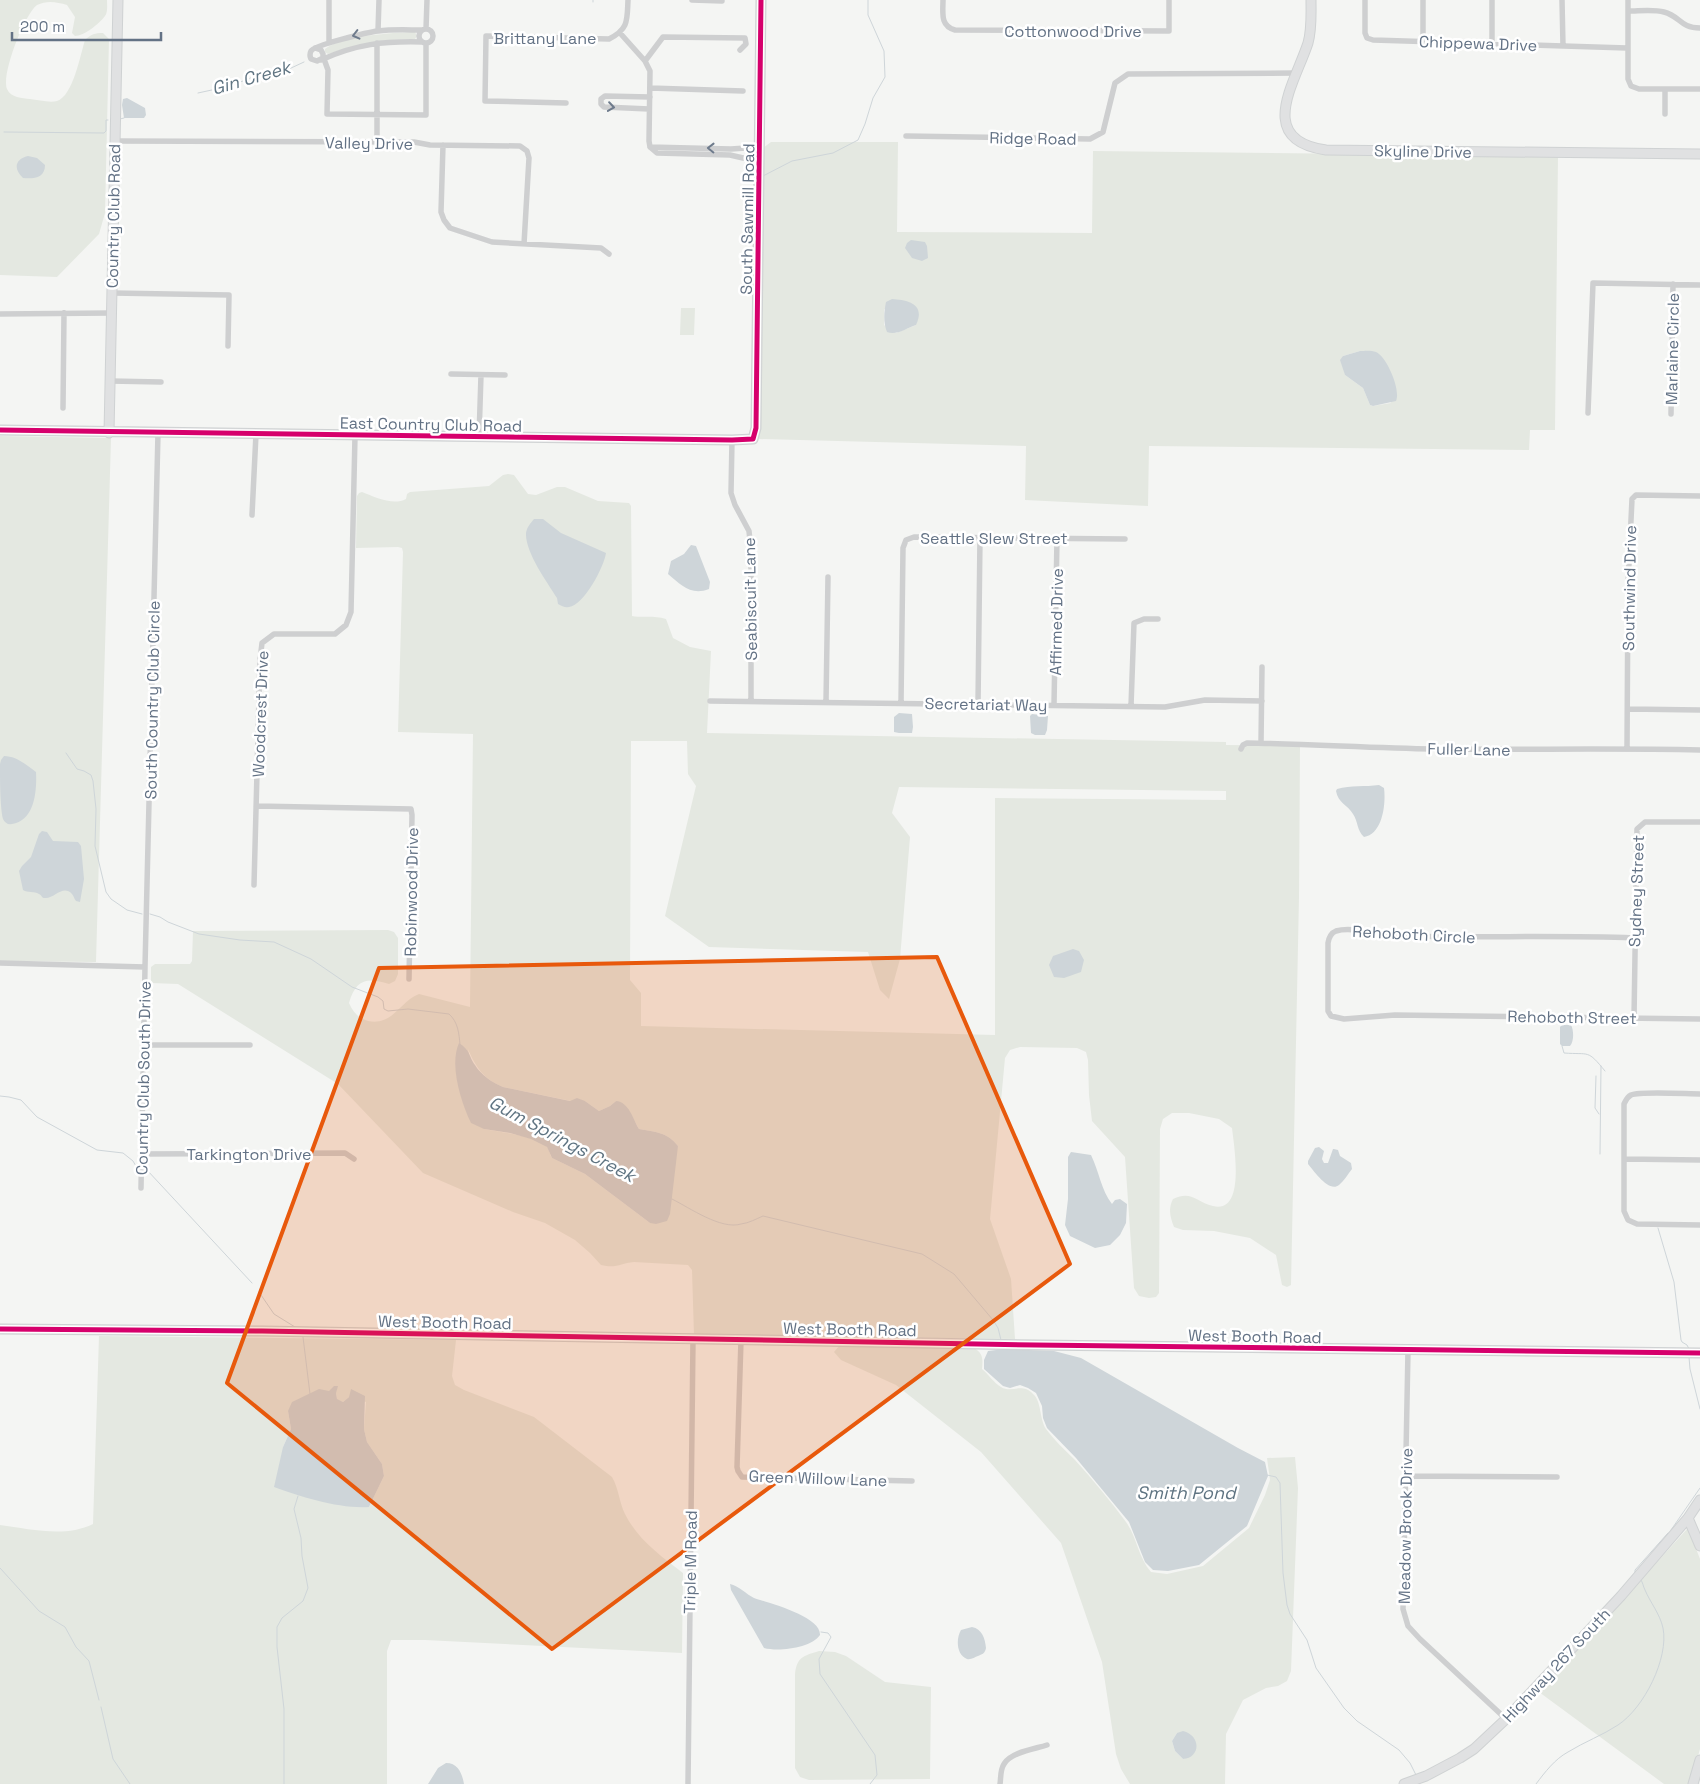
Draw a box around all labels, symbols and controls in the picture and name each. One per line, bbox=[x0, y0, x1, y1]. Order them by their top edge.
scale bar bbox=[12, 10, 161, 42]
text: 200 m bbox=[20, 17, 65, 36]
street label: Cottonwood Drive bbox=[1004, 21, 1142, 42]
street label: Brittany Lane bbox=[493, 28, 597, 49]
one-way arrow bbox=[352, 29, 361, 40]
street label: Chippewa Drive bbox=[1419, 31, 1537, 56]
water label: Gin Creek bbox=[209, 55, 295, 100]
one-way arrow bbox=[607, 101, 616, 111]
street label: Ridge Road bbox=[989, 127, 1077, 150]
street label: Valley Drive bbox=[325, 132, 413, 155]
street label: Skyline Drive bbox=[1374, 140, 1472, 163]
one-way arrow bbox=[707, 143, 715, 153]
street label: South Sawmill Road bbox=[736, 143, 759, 295]
street label: Country Club Road bbox=[102, 144, 125, 288]
street label: Marlaine Circle bbox=[1661, 293, 1684, 405]
street label: East Country Club Road bbox=[340, 412, 522, 437]
street label: Southwind Drive bbox=[1618, 525, 1641, 651]
street label: Seattle Slew Street bbox=[920, 528, 1068, 549]
street label: Seabiscuit Lane bbox=[739, 537, 762, 661]
street label: Affirmed Drive bbox=[1045, 568, 1068, 676]
street label: South Country Club Circle bbox=[140, 600, 165, 800]
street label: Woodcrest Drive bbox=[248, 650, 273, 778]
street label: Secretariat Way bbox=[924, 693, 1048, 716]
street label: Fuller Lane bbox=[1427, 738, 1511, 761]
street label: Robinwood Drive bbox=[400, 827, 423, 957]
street label: Sydney Street bbox=[1624, 835, 1649, 947]
street label: Rehoboth Circle bbox=[1352, 921, 1476, 948]
street label: Country Club South Drive bbox=[131, 981, 156, 1175]
street label: Rehoboth Street bbox=[1507, 1006, 1637, 1029]
water label: Gum Springs Creek bbox=[485, 1090, 641, 1188]
street label: Tarkington Drive bbox=[186, 1144, 312, 1165]
street label: West Booth Road bbox=[378, 1311, 512, 1334]
street label: West Booth Road bbox=[783, 1318, 917, 1341]
street label: West Booth Road bbox=[1188, 1325, 1322, 1348]
street label: Meadow Brook Drive bbox=[1394, 1448, 1417, 1604]
street label: Green Willow Lane bbox=[748, 1466, 888, 1491]
water label: Smith Pond bbox=[1136, 1481, 1238, 1504]
street label: Triple M Road bbox=[679, 1510, 702, 1614]
street label: Highway 267 South bbox=[1498, 1604, 1615, 1727]

